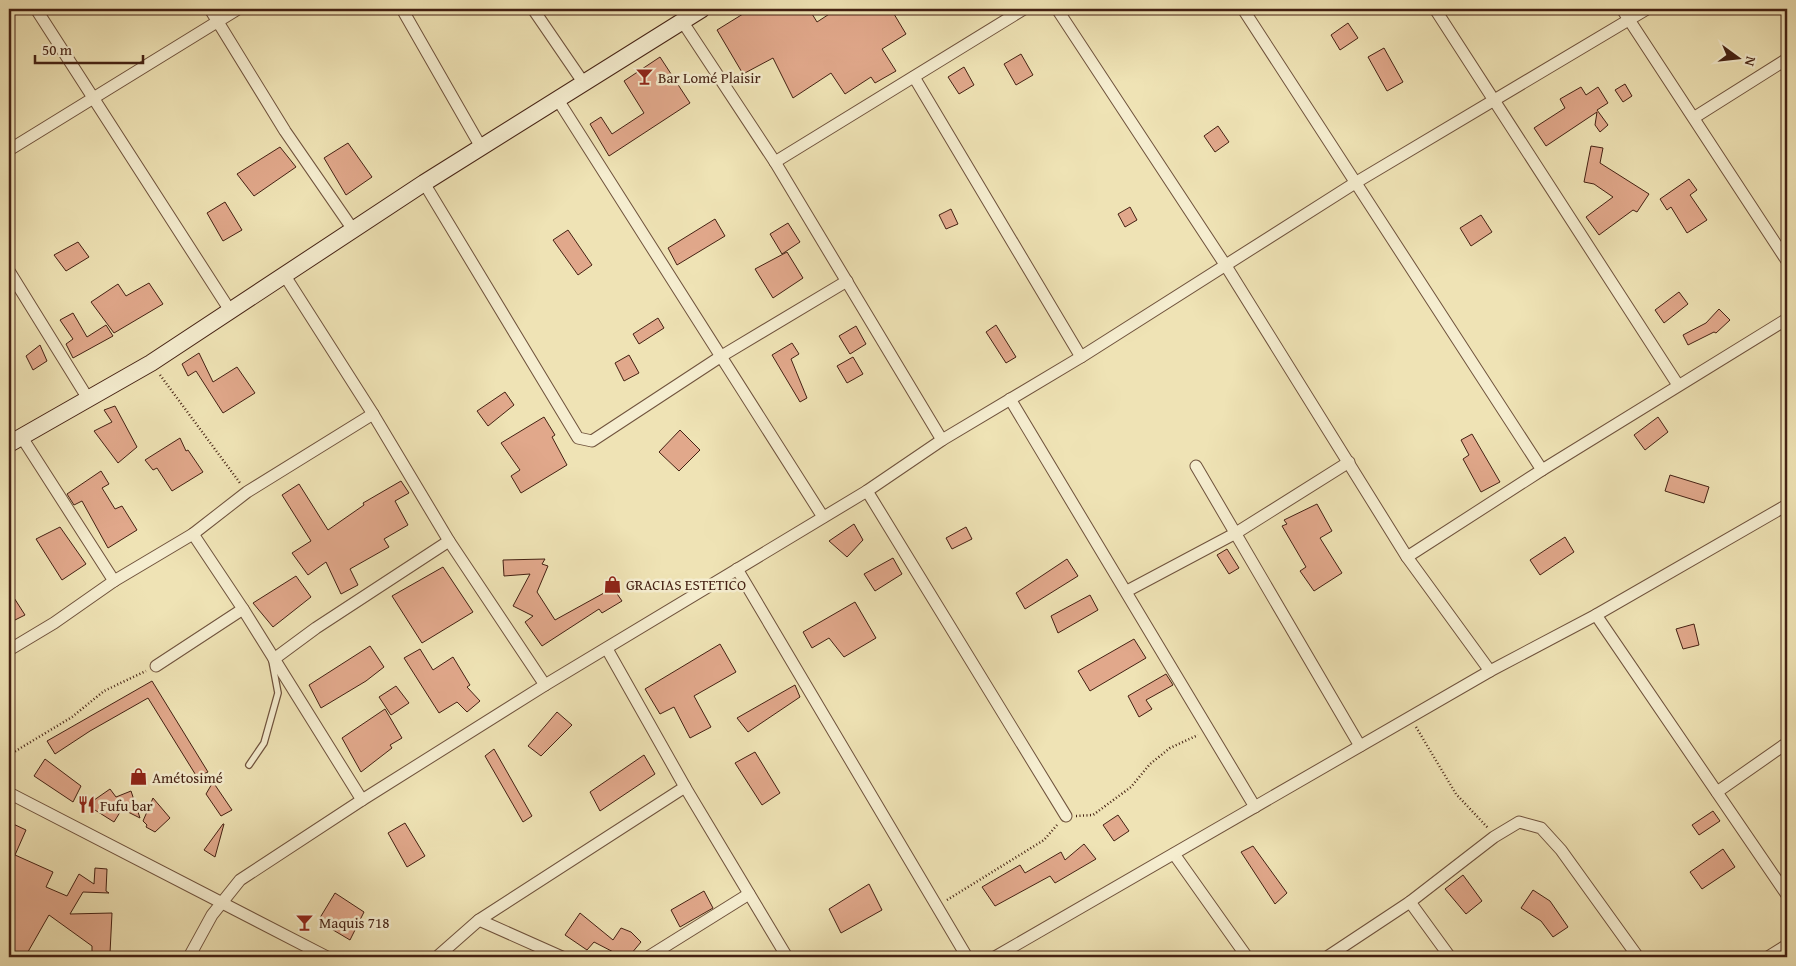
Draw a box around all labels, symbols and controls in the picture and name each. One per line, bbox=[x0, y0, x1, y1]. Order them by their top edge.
scale bar bbox=[35, 32, 142, 64]
north arrow bbox=[1714, 32, 1764, 82]
text: 50 m bbox=[42, 39, 73, 60]
text: N bbox=[1740, 54, 1761, 69]
bar icon: Bar Lomé Plaisir bbox=[634, 67, 654, 87]
place label: Bar Lomé Plaisir bbox=[658, 67, 761, 88]
shop icon: GRACIAS ESTETICO bbox=[602, 574, 622, 594]
place label: GRACIAS ESTETICO bbox=[626, 574, 746, 595]
shop icon: Amétosimé bbox=[128, 767, 148, 787]
place label: Amétosimé bbox=[152, 767, 223, 788]
restaurant icon: Fufu bar bbox=[76, 795, 96, 815]
place label: Fufu bar bbox=[100, 795, 153, 816]
bar icon: Maquis 718 bbox=[295, 912, 315, 932]
place label: Maquis 718 bbox=[319, 912, 390, 933]

